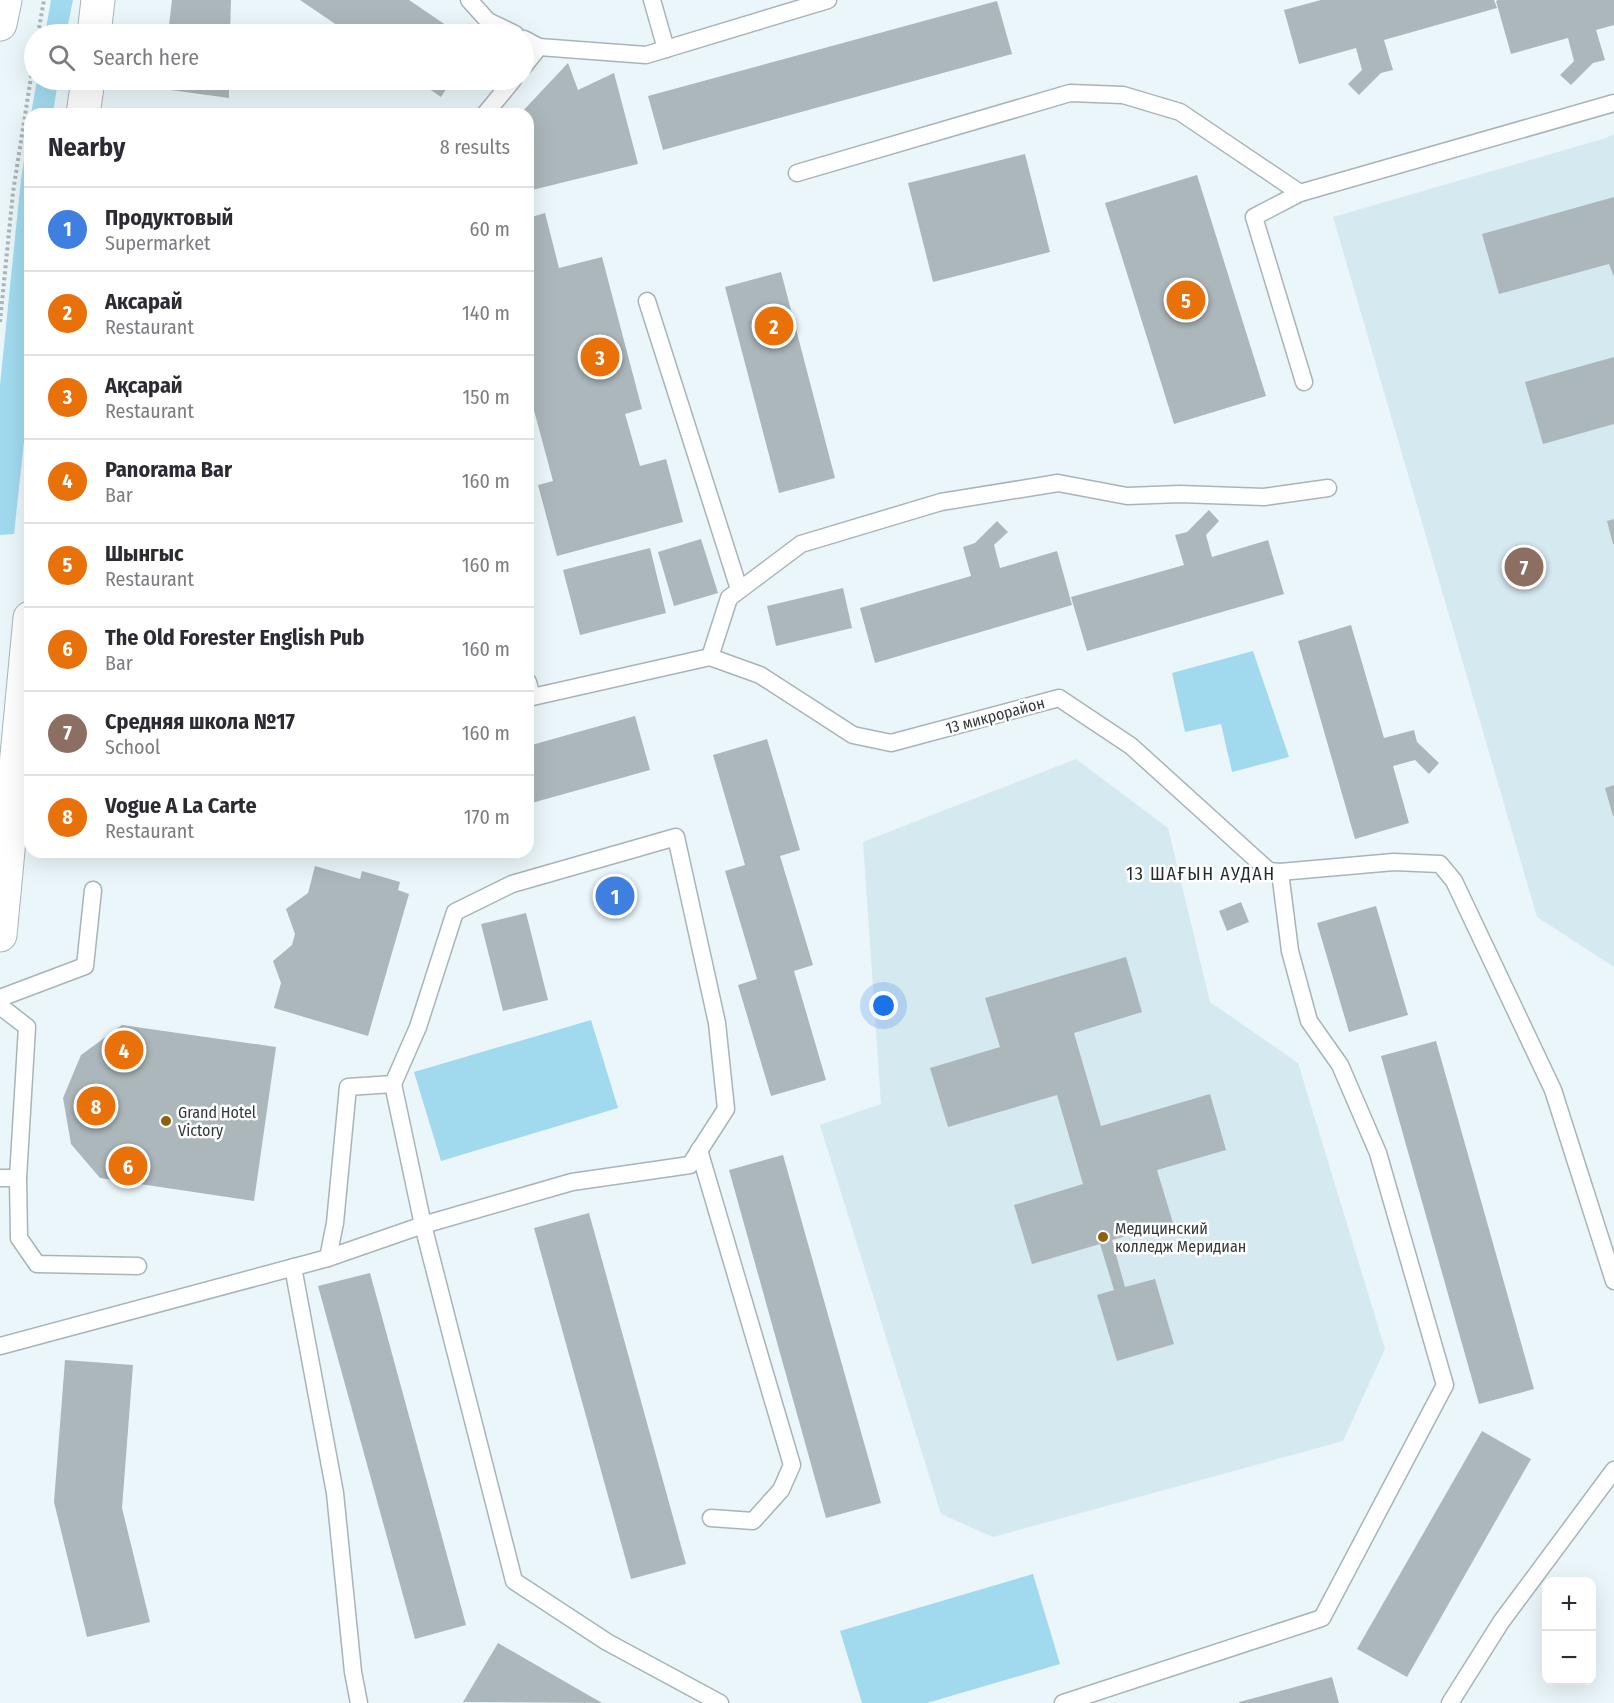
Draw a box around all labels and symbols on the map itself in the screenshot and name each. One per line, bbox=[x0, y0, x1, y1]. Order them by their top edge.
pin: 5 bbox=[1166, 278, 1206, 322]
pin: 2 bbox=[754, 304, 794, 348]
pin: 3 bbox=[580, 334, 620, 380]
pin: 7 bbox=[1504, 544, 1544, 590]
street label: 13 микрорайон bbox=[944, 693, 1047, 738]
district label: 13 ШАҒЫН АУДАН bbox=[1126, 863, 1276, 885]
pin: 1 bbox=[596, 874, 634, 918]
your location bbox=[869, 991, 898, 1020]
pin: 4 bbox=[104, 1028, 144, 1072]
pin: 8 bbox=[76, 1084, 116, 1128]
place label: Grand Hotel Victory bbox=[178, 1103, 256, 1140]
marker: Grand Hotel Victory bbox=[159, 1114, 173, 1128]
pin: 6 bbox=[108, 1144, 148, 1188]
place label: Медицинский колледж Меридиан bbox=[1115, 1219, 1246, 1256]
marker: Медицинский колледж Меридиан bbox=[1096, 1230, 1110, 1244]

